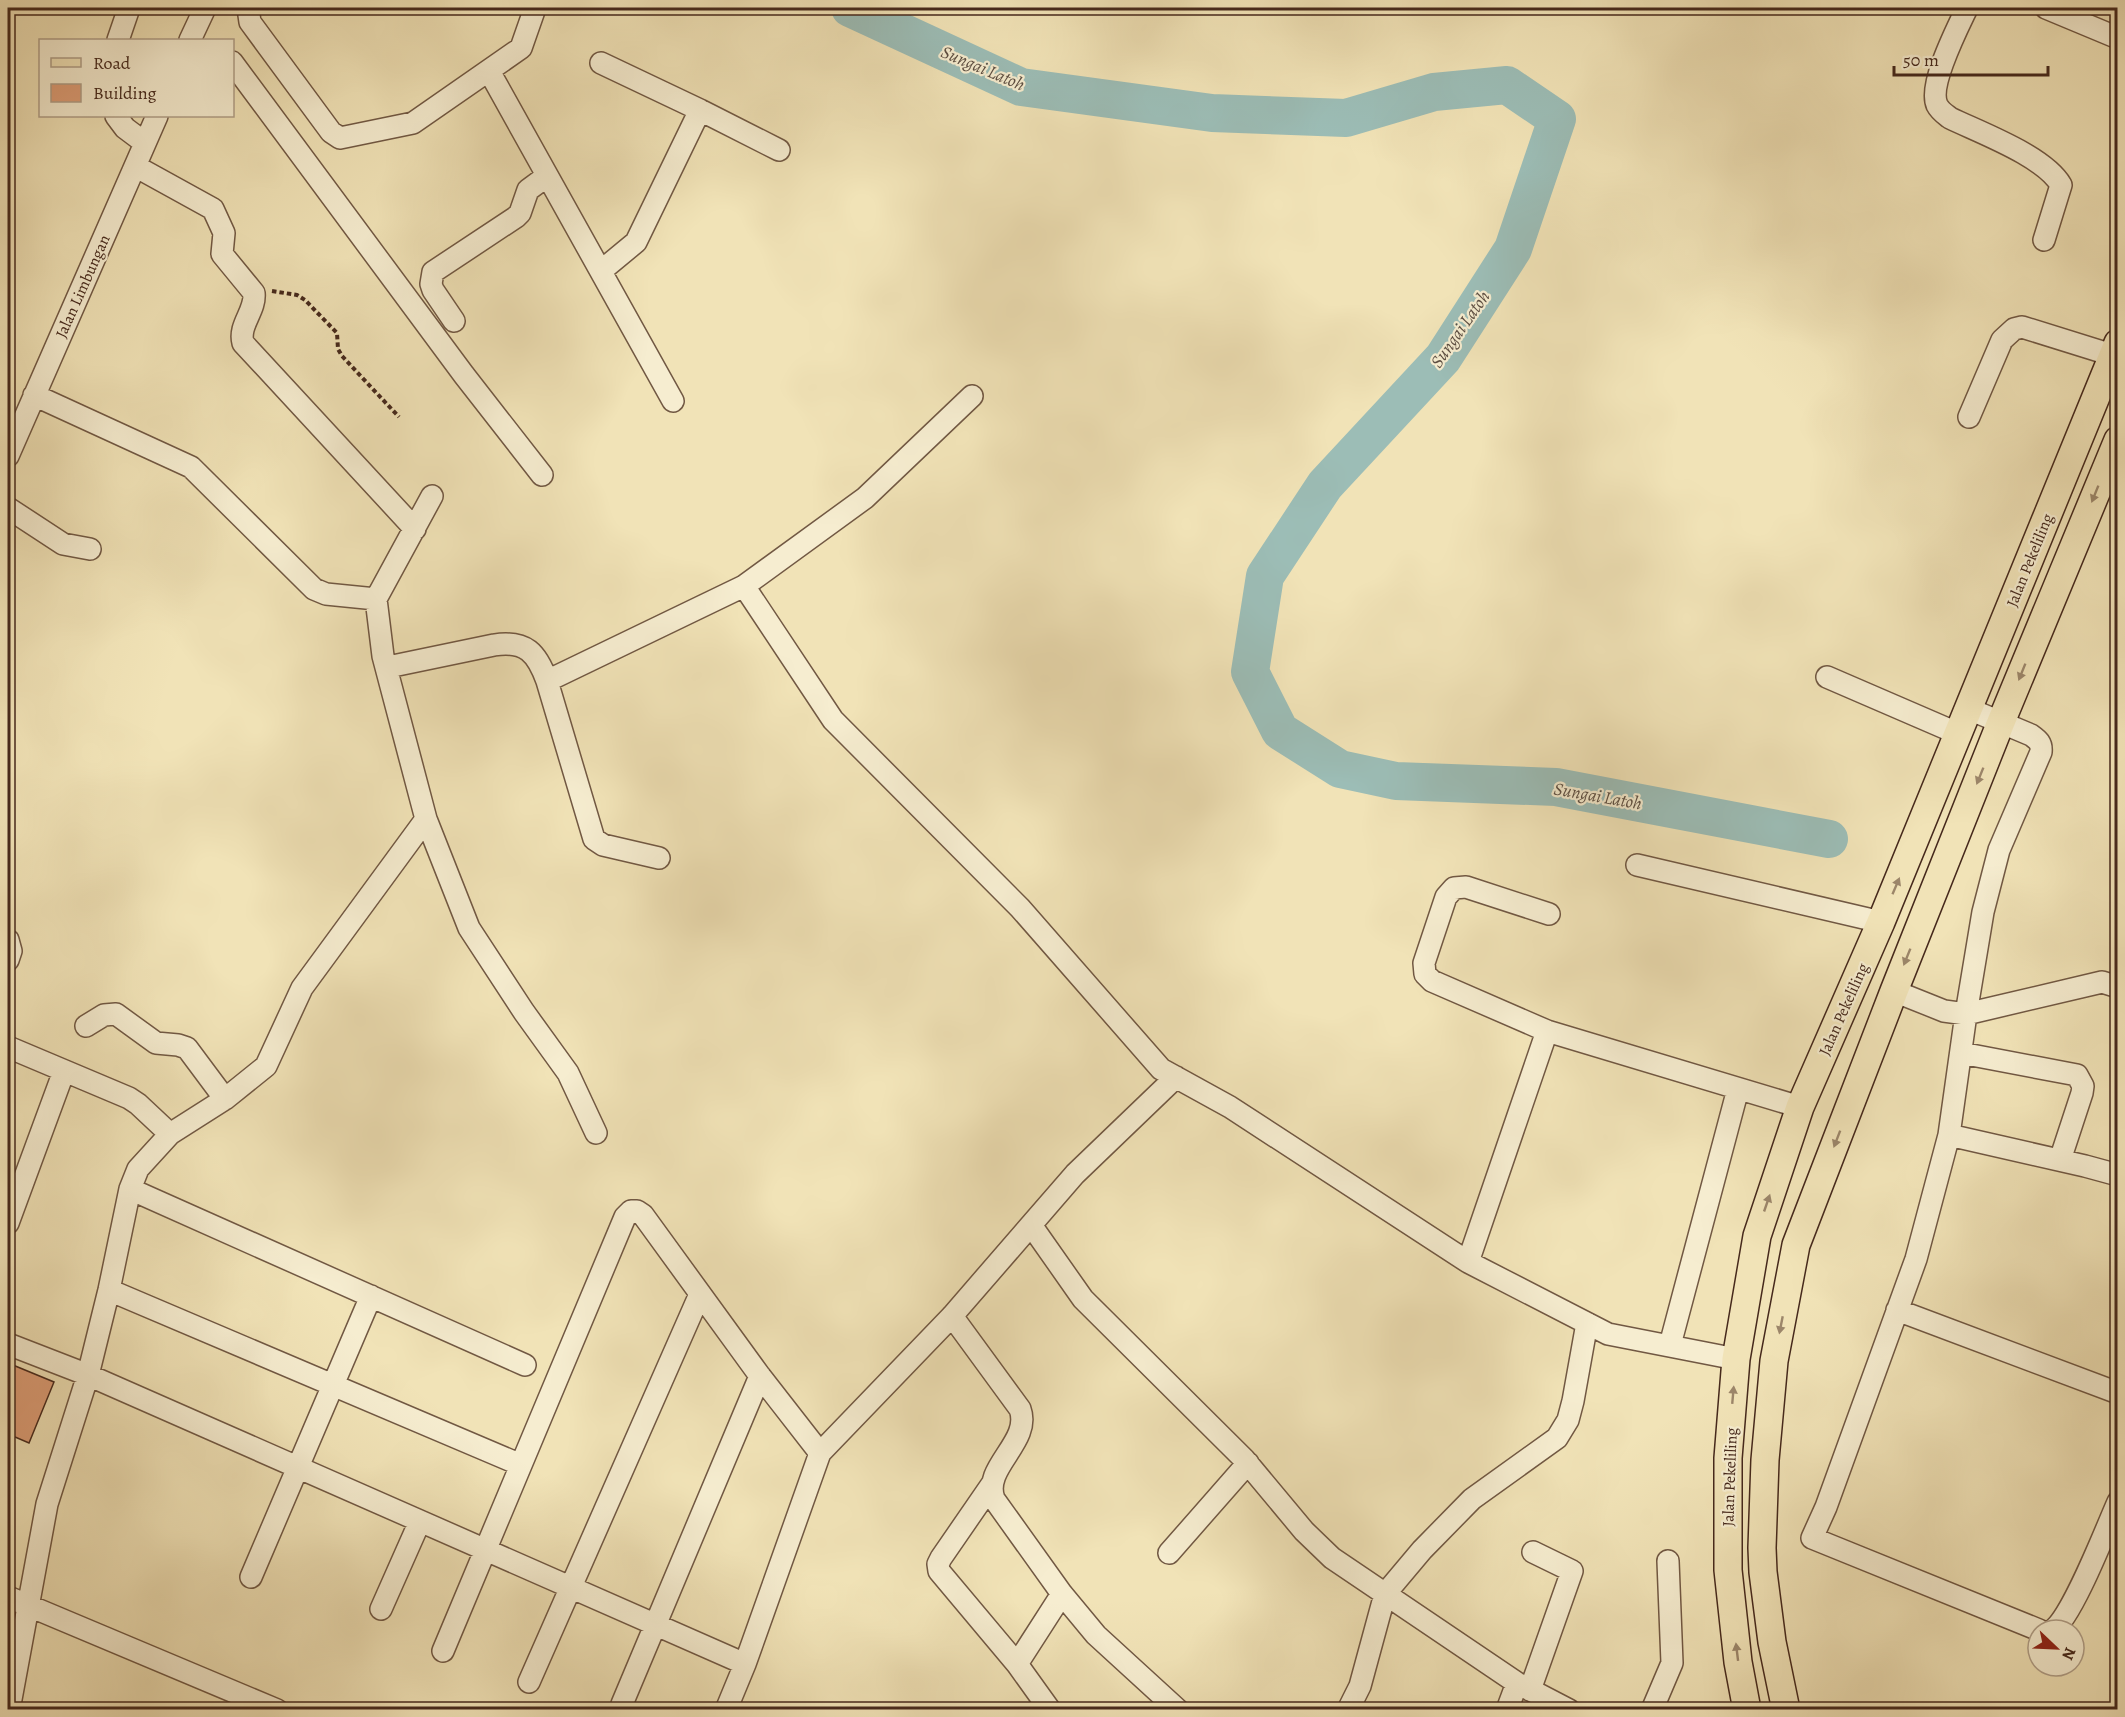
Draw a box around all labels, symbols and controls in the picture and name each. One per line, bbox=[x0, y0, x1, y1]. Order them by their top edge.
legend bbox=[39, 39, 234, 117]
scale bar bbox=[1894, 39, 2048, 77]
water label: Sungai Latoh bbox=[937, 40, 1029, 97]
text: 50 m bbox=[1903, 48, 1939, 72]
text: Road bbox=[93, 51, 131, 75]
text: Building bbox=[93, 81, 157, 105]
street label: Jalan Limbungan bbox=[50, 231, 116, 342]
water label: Sungai Latoh bbox=[1425, 286, 1495, 372]
one-way arrow bbox=[2090, 485, 2099, 503]
street label: Jalan Pekeliling bbox=[2001, 510, 2059, 610]
one-way arrow bbox=[2017, 663, 2027, 681]
one-way arrow bbox=[1974, 767, 1984, 785]
water label: Sungai Latoh bbox=[1552, 776, 1644, 816]
one-way arrow bbox=[1891, 877, 1901, 895]
one-way arrow bbox=[1902, 948, 1912, 966]
street label: Jalan Pekeliling bbox=[1814, 960, 1874, 1059]
one-way arrow bbox=[1832, 1130, 1841, 1148]
one-way arrow bbox=[1763, 1194, 1773, 1212]
one-way arrow bbox=[1776, 1316, 1785, 1335]
one-way arrow bbox=[1728, 1385, 1738, 1404]
street label: Jalan Pekeliling bbox=[1717, 1427, 1743, 1527]
north arrow bbox=[2026, 1618, 2086, 1678]
one-way arrow bbox=[1732, 1642, 1742, 1661]
text: N bbox=[2056, 1644, 2081, 1663]

